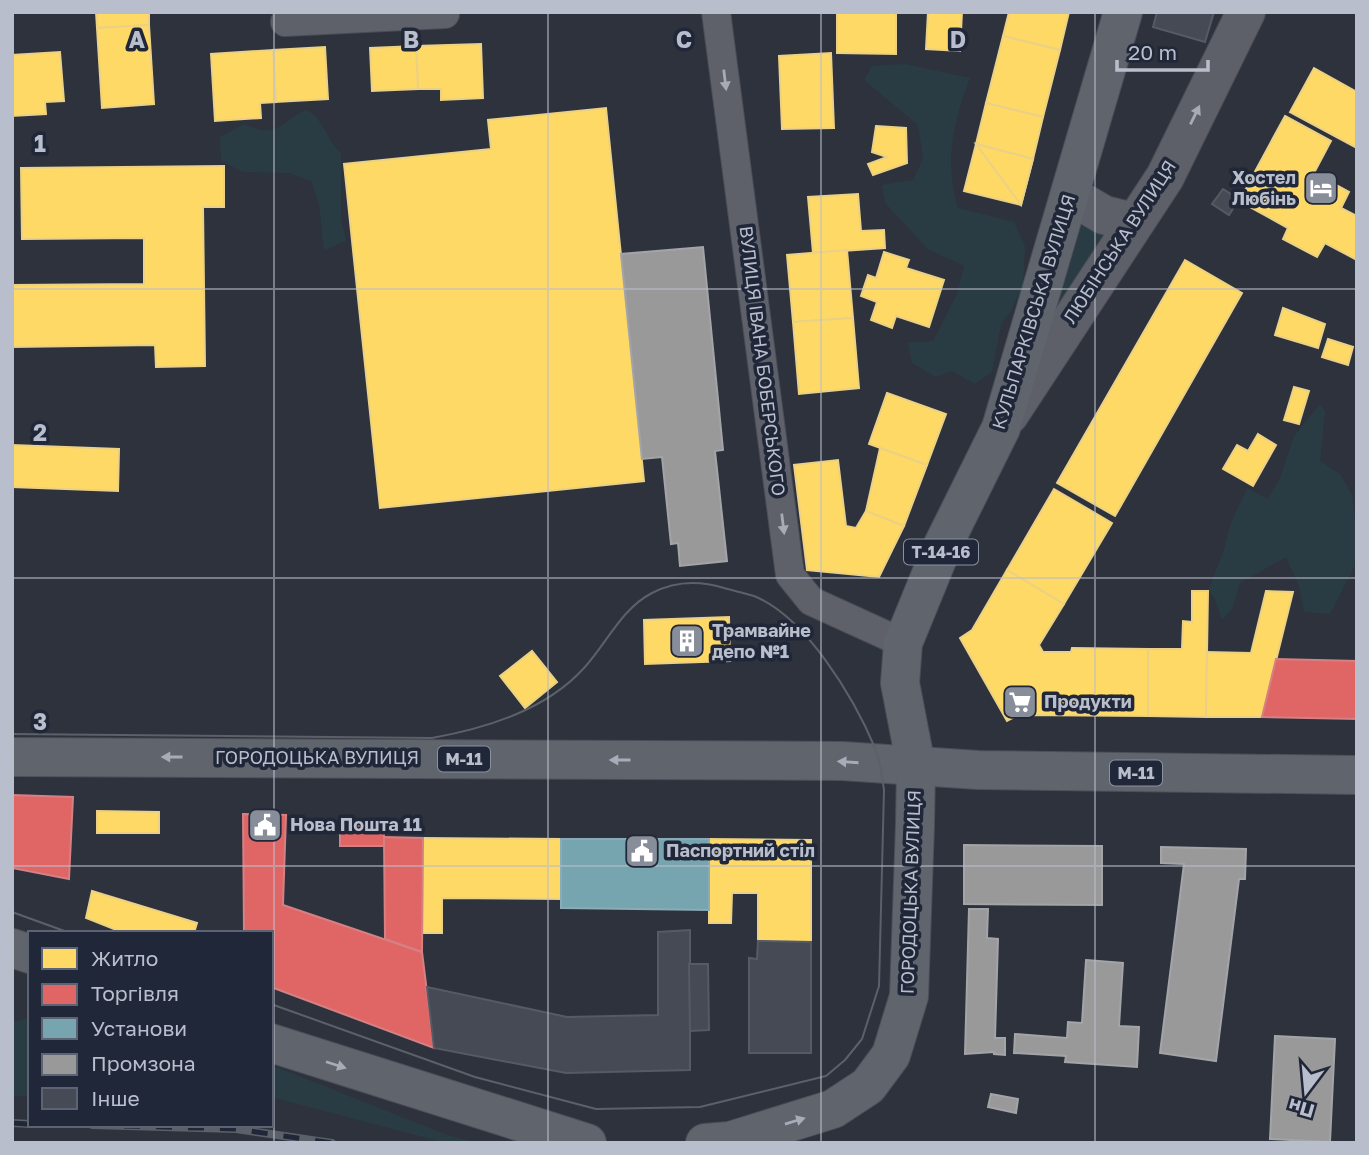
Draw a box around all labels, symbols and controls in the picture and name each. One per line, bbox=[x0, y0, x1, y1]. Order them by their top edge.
text: A bbox=[129, 25, 146, 53]
text: B bbox=[403, 25, 419, 53]
text: C bbox=[676, 25, 692, 53]
text: D bbox=[950, 25, 966, 53]
scale bar bbox=[1117, 28, 1208, 72]
text: 20 m bbox=[1128, 39, 1177, 65]
one-way arrow bbox=[720, 69, 731, 91]
one-way arrow bbox=[1189, 105, 1201, 125]
text: 1 bbox=[34, 129, 46, 157]
street label: ЛЮБІНСЬКА ВУЛИЦЯ bbox=[1058, 156, 1180, 327]
place label: Хостел Любінь bbox=[1232, 166, 1296, 209]
hotel icon: Хостел Любінь bbox=[1302, 169, 1340, 207]
street label: КУЛЬПАРКІВСЬКА ВУЛИЦЯ bbox=[987, 192, 1079, 432]
street label: ВУЛИЦЯ ІВАНА БОБЕРСЬКОГО bbox=[736, 225, 790, 497]
text: 2 bbox=[33, 418, 47, 446]
one-way arrow bbox=[778, 513, 789, 535]
road number: Т-14-16 bbox=[904, 540, 978, 565]
place label: Трамвайне депо №1 bbox=[712, 619, 811, 662]
building icon: Трамвайне депо №1 bbox=[668, 622, 706, 660]
supermarket icon: Продукти bbox=[1001, 683, 1039, 721]
place label: Продукти bbox=[1044, 690, 1132, 712]
text: 3 bbox=[33, 707, 47, 735]
street label: ГОРОДОЦЬКА ВУЛИЦЯ bbox=[215, 746, 419, 768]
road number: М-11 bbox=[438, 746, 490, 772]
one-way arrow bbox=[161, 751, 183, 763]
one-way arrow bbox=[609, 754, 631, 766]
one-way arrow bbox=[837, 756, 859, 767]
road number: М-11 bbox=[1110, 760, 1162, 786]
street label: ГОРОДОЦЬКА ВУЛИЦЯ bbox=[895, 790, 925, 994]
public building icon: Нова Пошта 11 bbox=[246, 806, 284, 844]
place label: Нова Пошта 11 bbox=[290, 813, 422, 835]
public building icon: Паспортний стіл bbox=[623, 832, 661, 870]
place label: Паспортний стіл bbox=[666, 839, 815, 861]
legend bbox=[28, 931, 273, 1127]
text: Житло bbox=[91, 945, 158, 971]
text: Торгівля bbox=[91, 980, 179, 1006]
text: Установи bbox=[91, 1015, 187, 1041]
text: Промзона bbox=[91, 1050, 196, 1076]
north arrow bbox=[1271, 1057, 1341, 1127]
one-way arrow bbox=[326, 1060, 347, 1071]
text: Інше bbox=[91, 1085, 140, 1111]
text: Пн bbox=[1286, 1094, 1317, 1123]
one-way arrow bbox=[784, 1115, 805, 1125]

